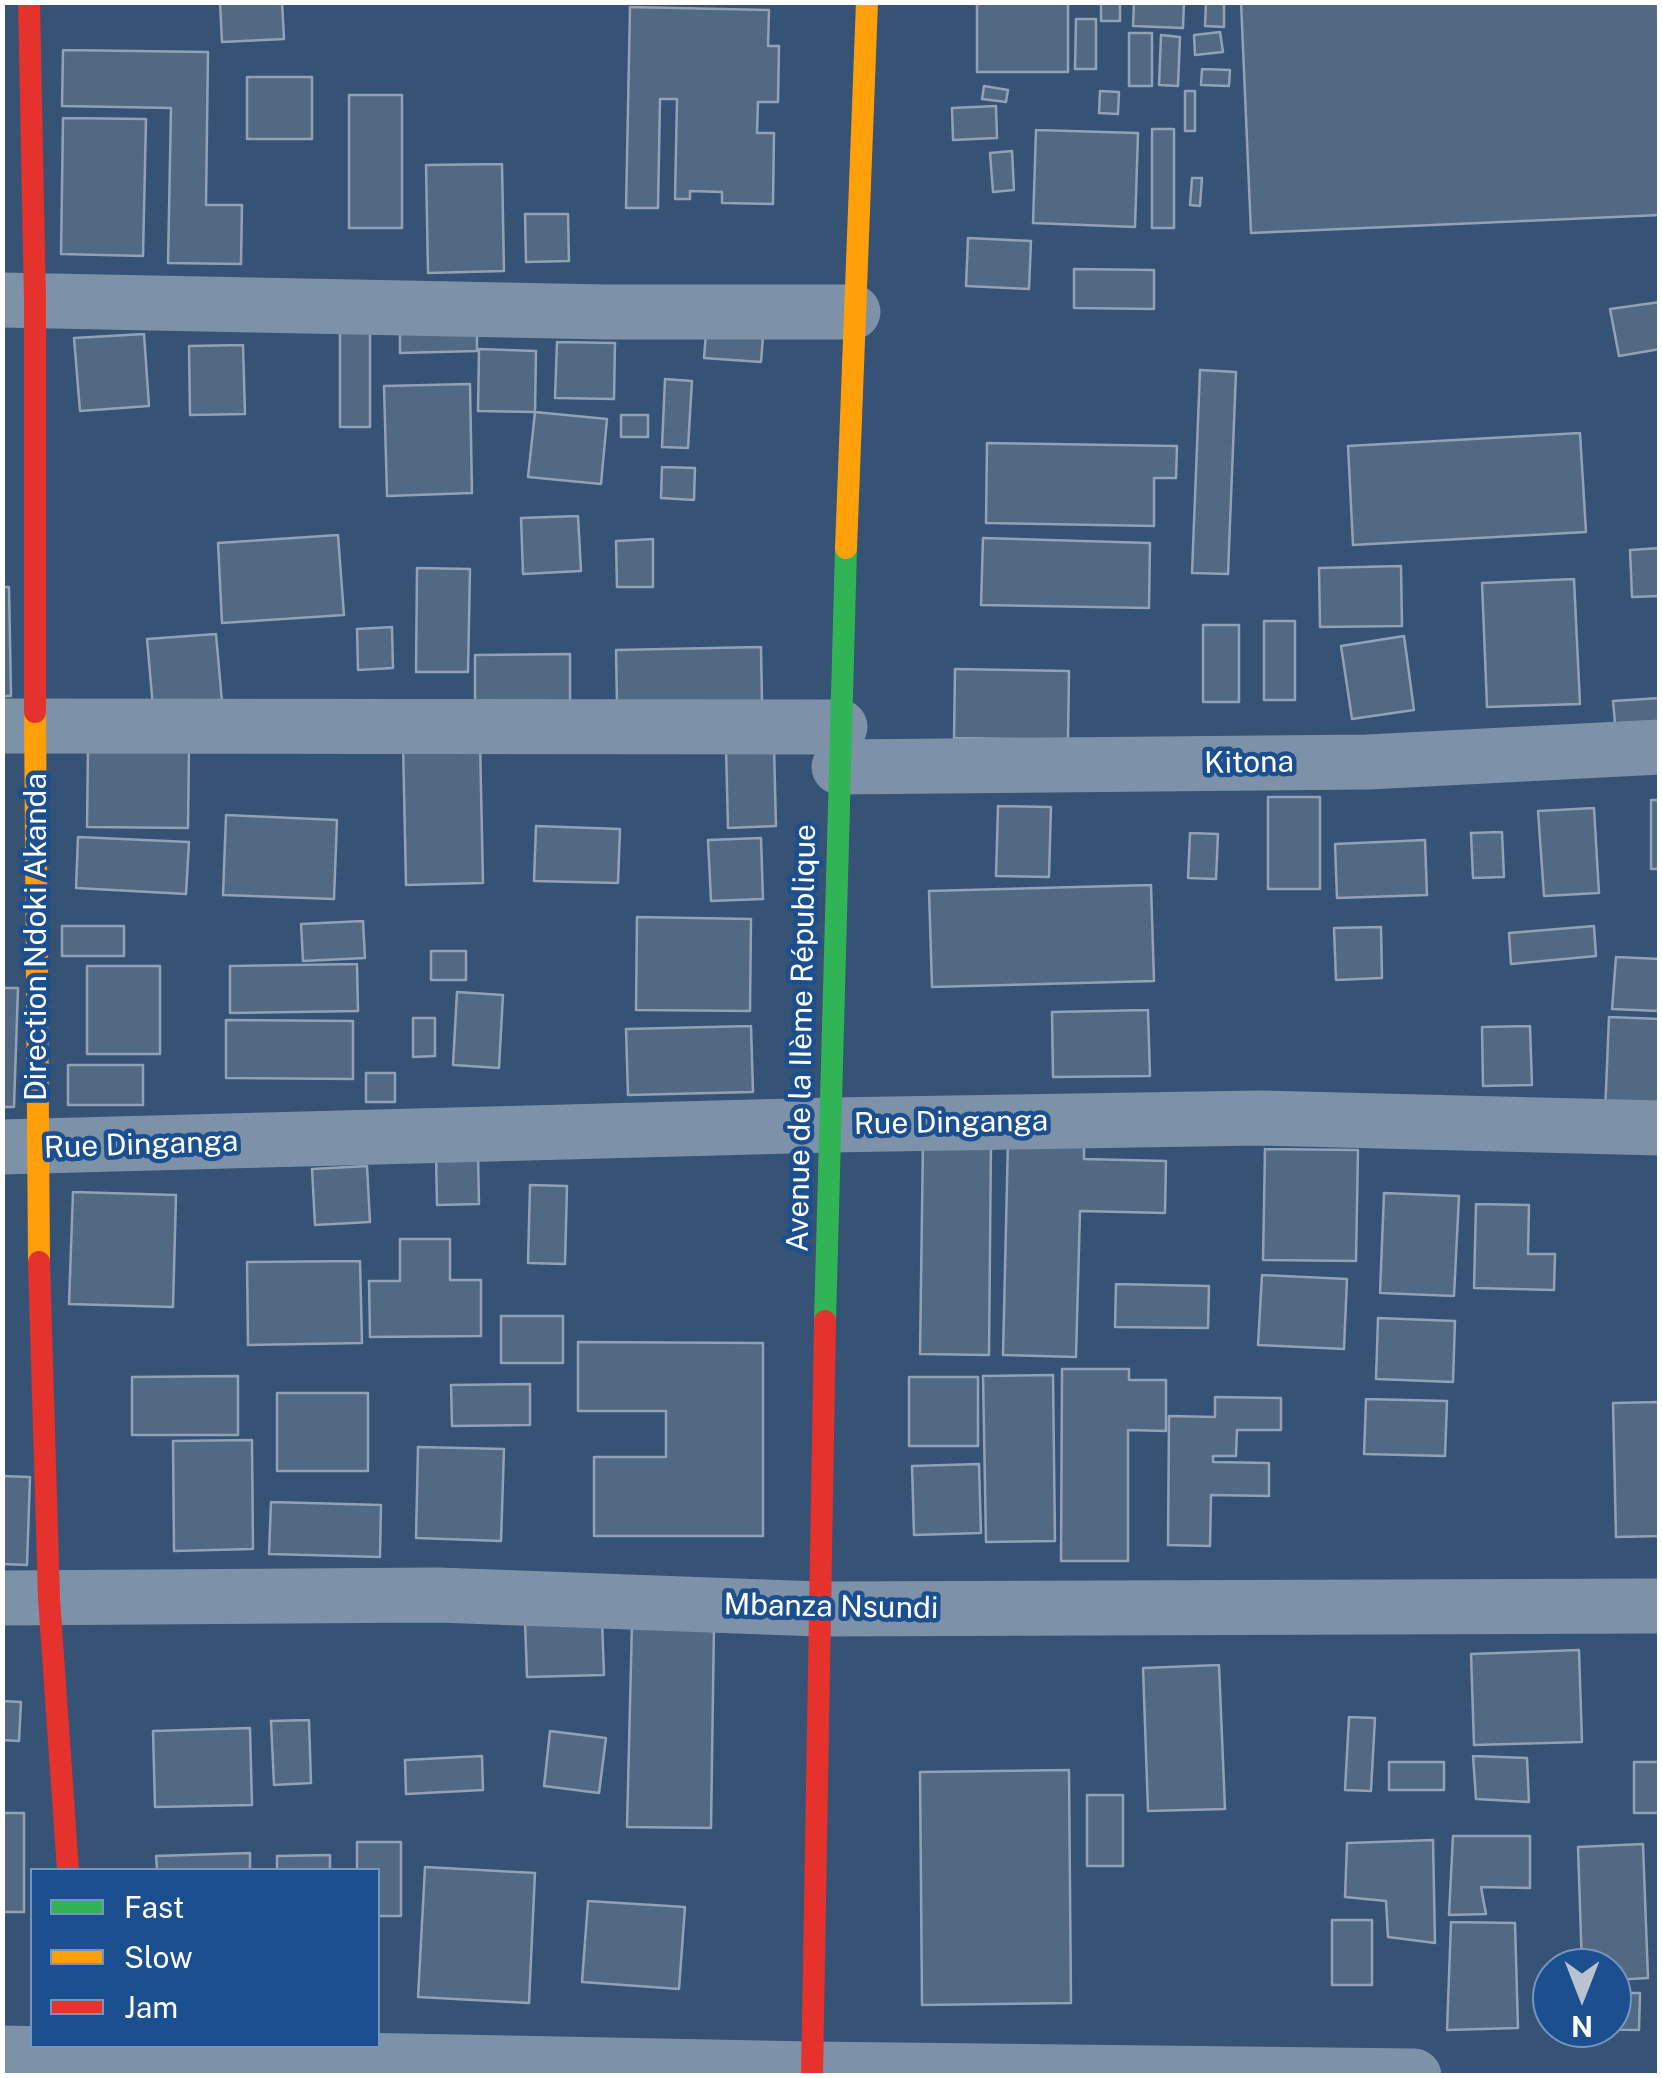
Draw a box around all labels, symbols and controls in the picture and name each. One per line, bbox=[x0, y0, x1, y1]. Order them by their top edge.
street label: Kitona bbox=[1204, 744, 1294, 782]
street label: Direction Ndoki Akanda bbox=[19, 773, 55, 1101]
street label: Avenue de la IIème République bbox=[780, 824, 824, 1252]
street label: Rue Dinganga bbox=[853, 1103, 1049, 1143]
street label: Rue Dinganga bbox=[43, 1124, 239, 1166]
street label: Mbanza Nsundi bbox=[723, 1587, 939, 1627]
legend bbox=[30, 1868, 380, 2048]
text: Fast bbox=[124, 1889, 184, 1925]
text: Slow bbox=[124, 1939, 193, 1975]
north arrow bbox=[1532, 1948, 1632, 2048]
text: Jam bbox=[124, 1989, 178, 2025]
text: N bbox=[1571, 2010, 1593, 2043]

